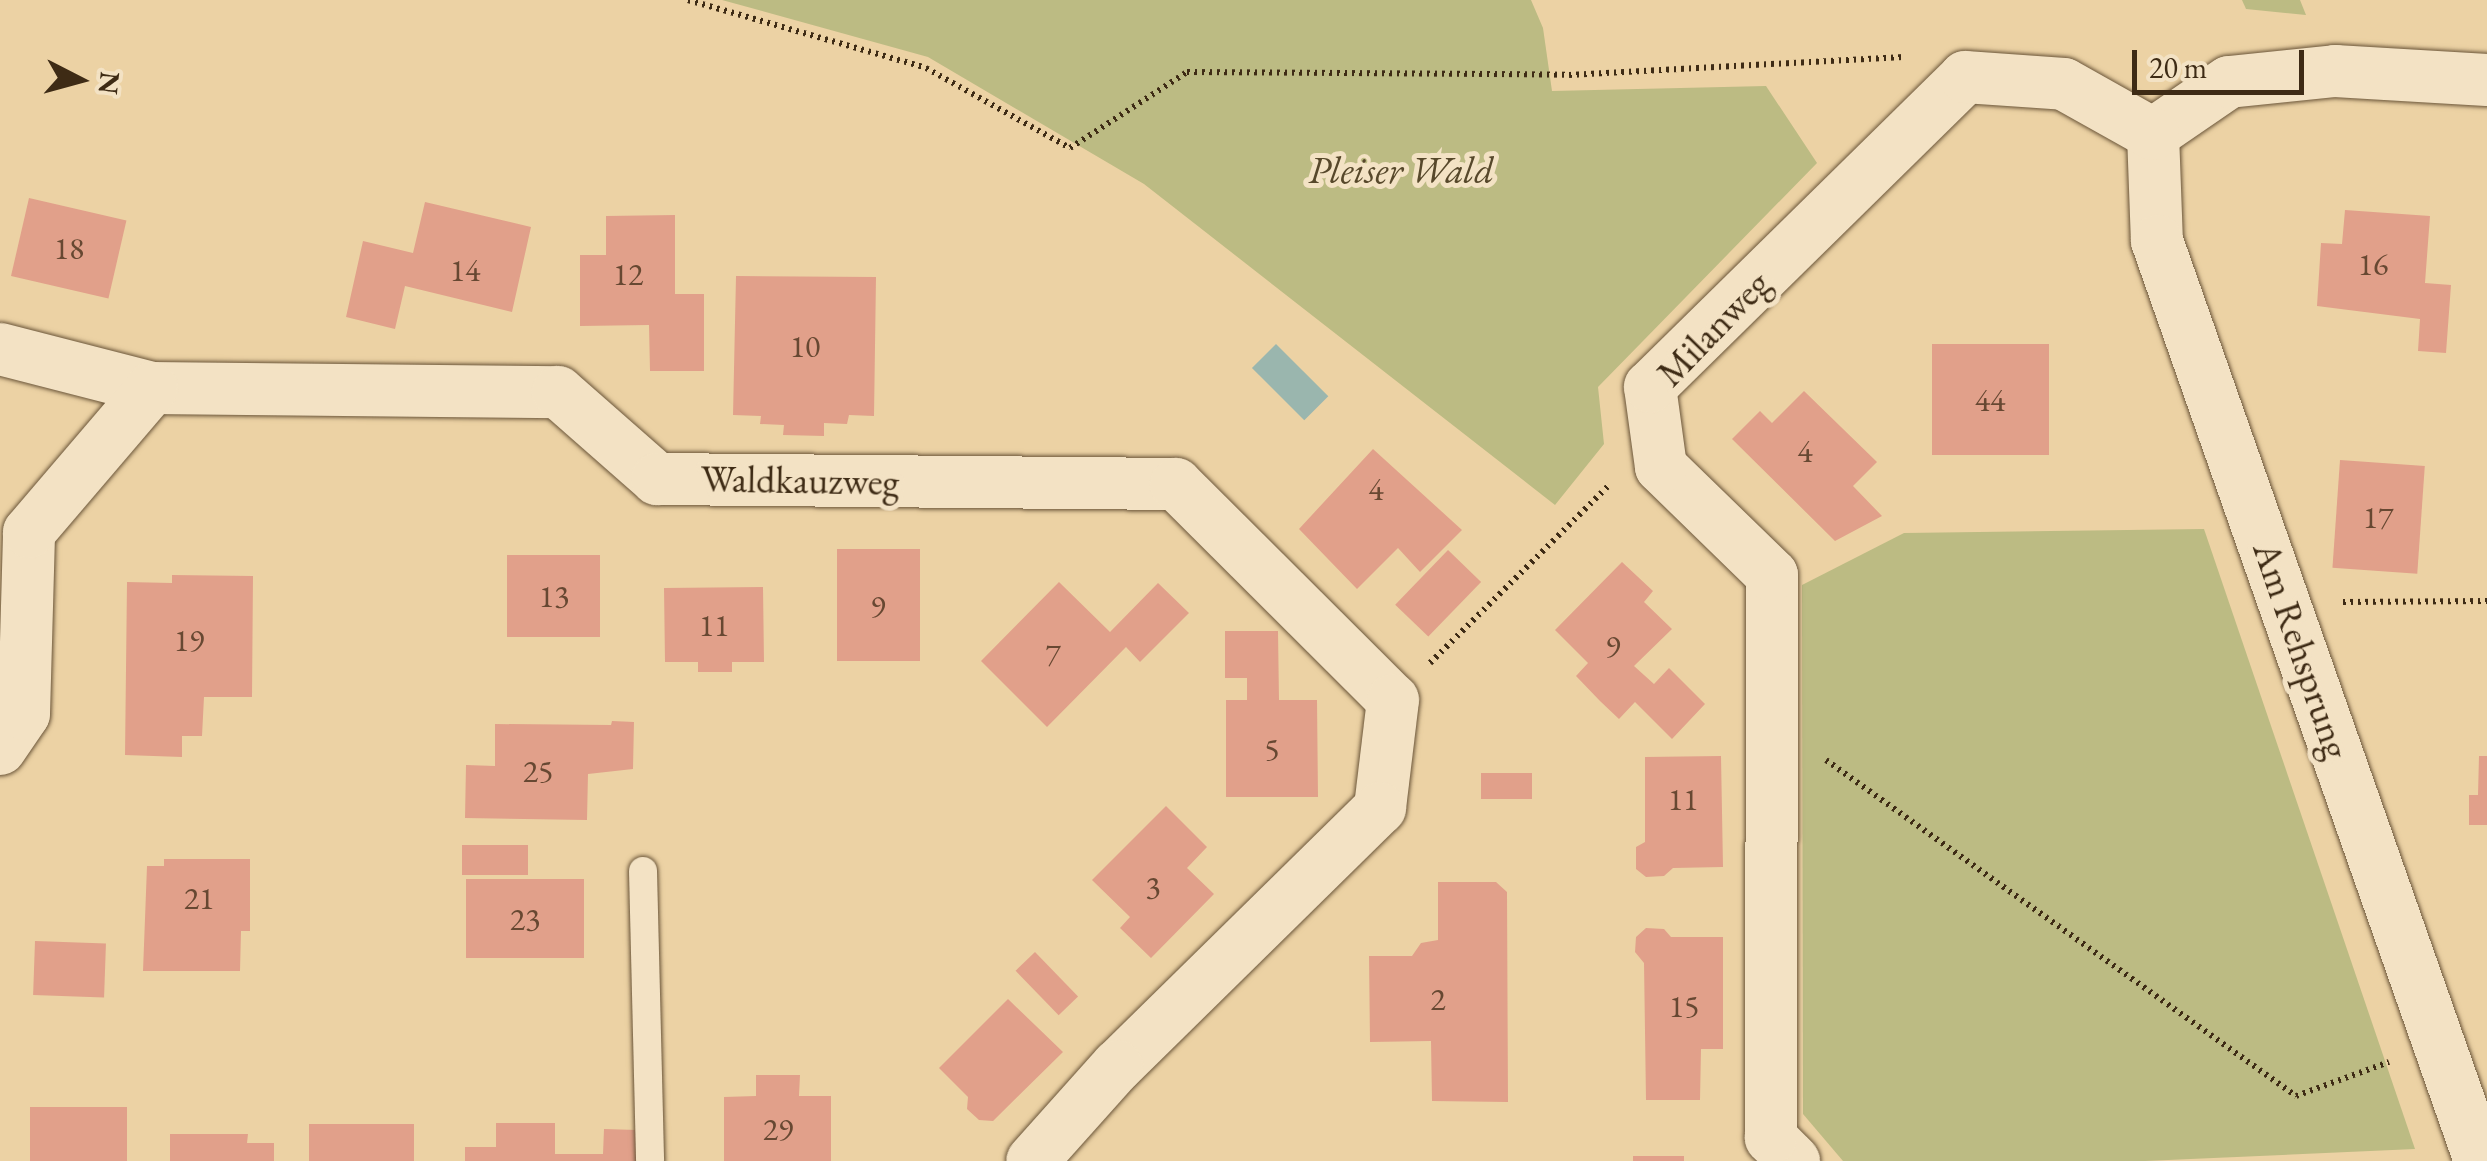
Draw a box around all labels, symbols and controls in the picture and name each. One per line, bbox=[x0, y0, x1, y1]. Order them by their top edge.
north arrow bbox=[30, 30, 130, 130]
scale bar bbox=[2137, 30, 2310, 92]
text: 20 m bbox=[2149, 48, 2207, 87]
text: N bbox=[91, 70, 129, 96]
park label: Pleiser Wald bbox=[1308, 147, 1494, 193]
house number: 18 bbox=[54, 229, 84, 267]
house number: 16 bbox=[2358, 245, 2388, 283]
house number: 14 bbox=[450, 251, 480, 289]
house number: 12 bbox=[613, 255, 643, 293]
street label: Milanweg bbox=[1647, 261, 1779, 395]
house number: 10 bbox=[790, 327, 820, 365]
house number: 44 bbox=[1975, 381, 2005, 419]
house number: 4 bbox=[1797, 432, 1813, 470]
street label: Waldkauzweg bbox=[700, 455, 900, 505]
house number: 4 bbox=[1368, 470, 1384, 508]
house number: 17 bbox=[2363, 498, 2393, 536]
street label: Am Rehsprung bbox=[2244, 536, 2360, 764]
house number: 13 bbox=[539, 577, 569, 615]
house number: 9 bbox=[870, 587, 886, 625]
house number: 11 bbox=[699, 606, 729, 644]
house number: 19 bbox=[174, 621, 204, 659]
house number: 9 bbox=[1605, 627, 1621, 665]
house number: 7 bbox=[1045, 635, 1061, 673]
house number: 5 bbox=[1264, 730, 1280, 768]
house number: 25 bbox=[523, 752, 553, 790]
house number: 11 bbox=[1668, 780, 1698, 818]
house number: 3 bbox=[1145, 868, 1161, 906]
house number: 21 bbox=[184, 879, 214, 917]
house number: 23 bbox=[510, 900, 540, 938]
house number: 2 bbox=[1430, 980, 1446, 1018]
house number: 15 bbox=[1669, 987, 1699, 1025]
house number: 29 bbox=[763, 1110, 793, 1148]

